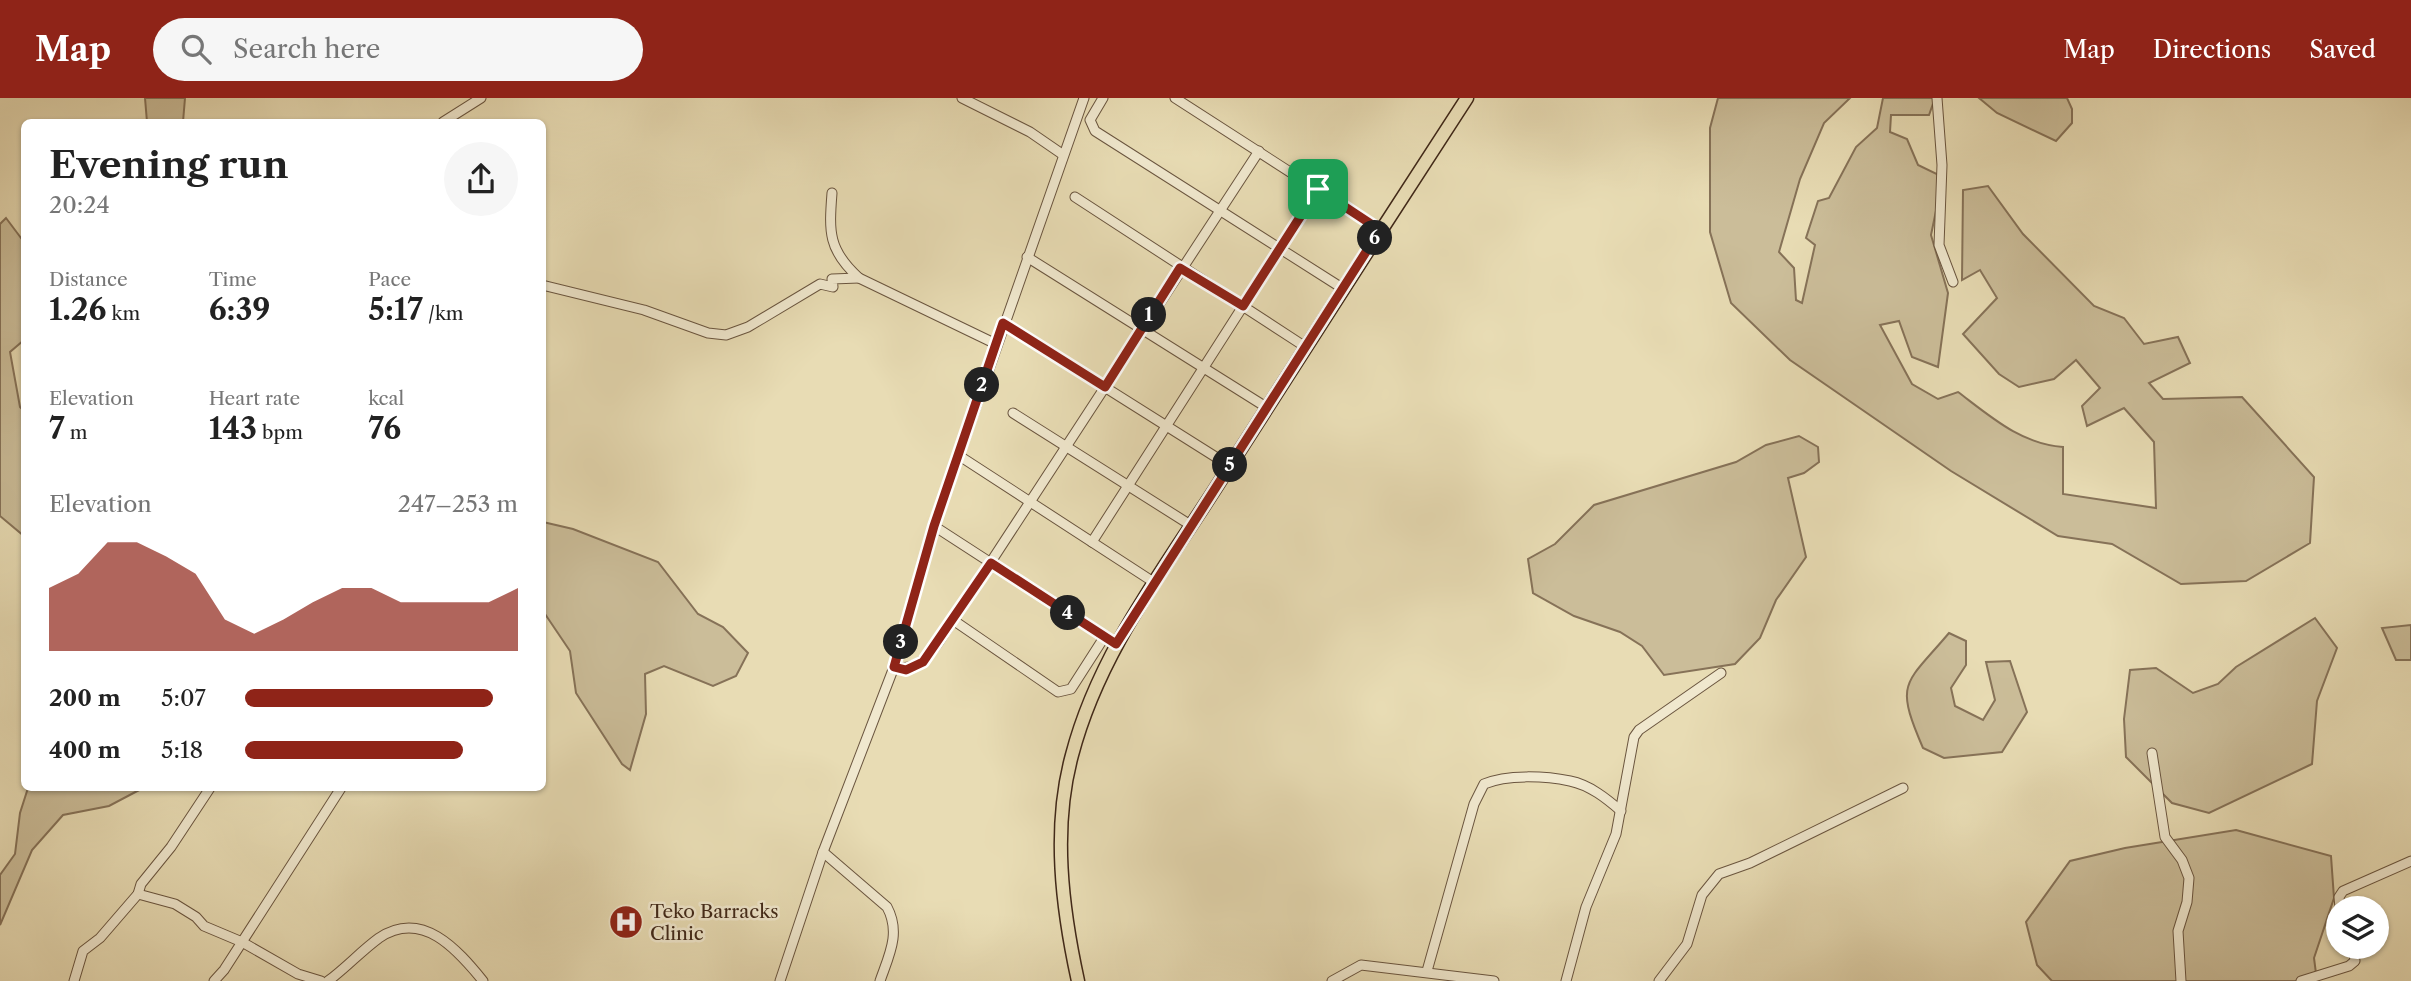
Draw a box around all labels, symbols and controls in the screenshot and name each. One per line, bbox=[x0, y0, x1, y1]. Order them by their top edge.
search box bbox=[153, 18, 643, 81]
text: Map bbox=[35, 29, 111, 70]
icon: search bbox=[177, 30, 215, 68]
text: Search here bbox=[233, 33, 380, 65]
text: Map bbox=[2063, 35, 2115, 64]
text: Directions bbox=[2153, 35, 2271, 64]
text: Saved bbox=[2309, 35, 2376, 64]
text: Evening run bbox=[49, 141, 289, 188]
button: share bbox=[444, 142, 518, 216]
pin bbox=[1288, 159, 1348, 219]
icon: arrive bbox=[1299, 170, 1337, 208]
text: 20:24 bbox=[49, 191, 110, 219]
pin: 6 bbox=[1358, 220, 1392, 256]
text: 6 bbox=[1369, 226, 1380, 249]
text: Distance bbox=[49, 268, 128, 291]
text: Time bbox=[209, 268, 257, 291]
text: Pace bbox=[368, 268, 411, 291]
text: 1.26 bbox=[49, 291, 106, 328]
text: 6:39 bbox=[209, 291, 270, 328]
text: 5:17 bbox=[368, 291, 423, 328]
pin: 1 bbox=[1132, 298, 1166, 332]
text: km bbox=[106, 302, 140, 325]
text: /km bbox=[423, 302, 464, 325]
text: 1 bbox=[1144, 303, 1153, 326]
pin: 2 bbox=[964, 368, 1000, 402]
text: 2 bbox=[976, 373, 987, 396]
text: Elevation bbox=[49, 387, 134, 410]
text: Heart rate bbox=[209, 387, 300, 410]
text: kcal bbox=[368, 387, 404, 410]
text: 7 bbox=[49, 410, 65, 447]
text: 143 bbox=[209, 410, 257, 447]
text: 76 bbox=[368, 410, 401, 447]
text: m bbox=[65, 421, 87, 444]
text: bpm bbox=[257, 421, 303, 444]
pin: 5 bbox=[1212, 448, 1248, 482]
text: 5 bbox=[1224, 453, 1235, 476]
text: Elevation bbox=[49, 490, 152, 518]
text: 247–253 m bbox=[398, 490, 518, 518]
pin: 4 bbox=[1050, 596, 1086, 630]
text: 4 bbox=[1062, 601, 1073, 624]
pin: 3 bbox=[884, 624, 918, 660]
text: 3 bbox=[895, 630, 906, 653]
text: 200 m bbox=[49, 684, 121, 712]
text: 5:07 bbox=[161, 684, 206, 712]
text: 400 m bbox=[49, 736, 121, 764]
text: 5:18 bbox=[161, 736, 203, 764]
map controls bbox=[2326, 896, 2389, 959]
button: layers bbox=[2326, 896, 2389, 959]
place label: Teko Barracks Clinic bbox=[650, 900, 778, 945]
hospital icon: Teko Barracks Clinic bbox=[607, 903, 645, 941]

